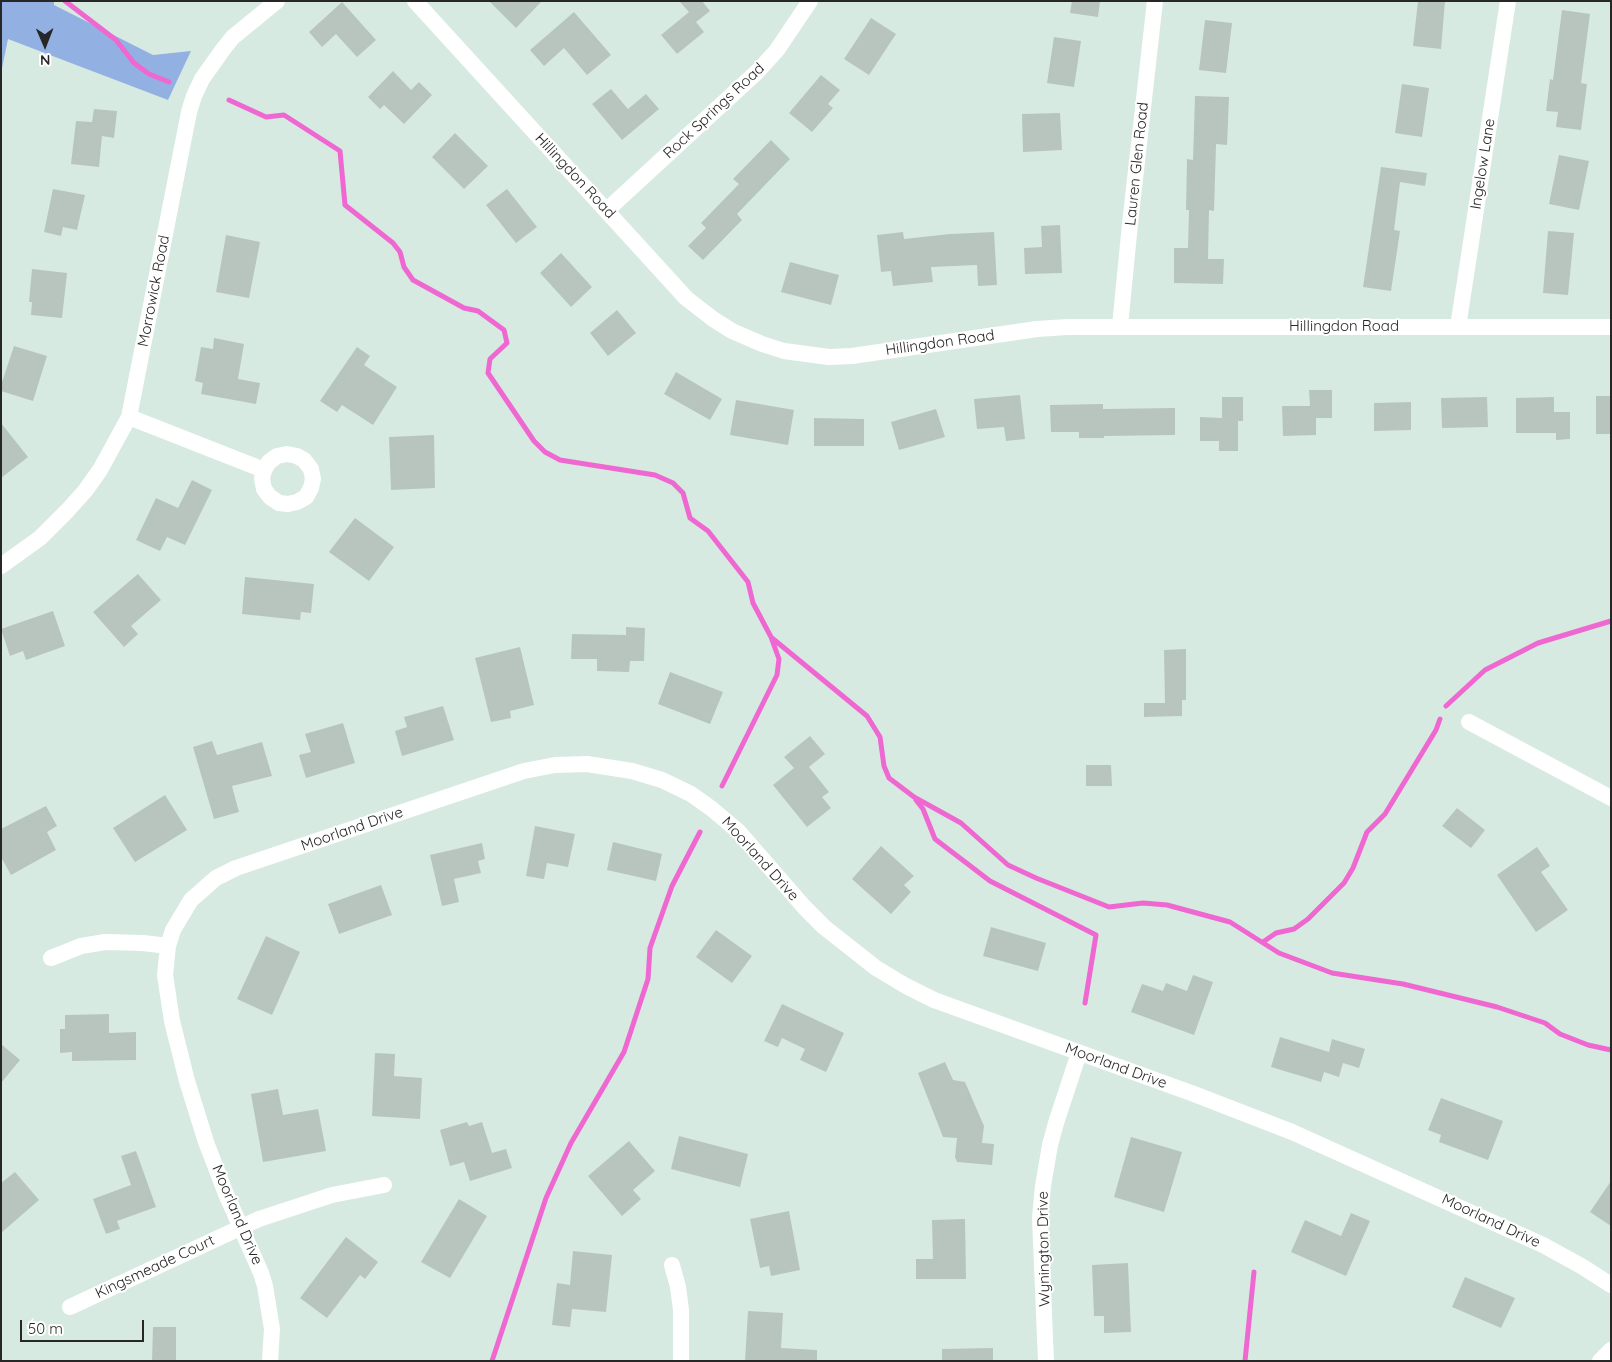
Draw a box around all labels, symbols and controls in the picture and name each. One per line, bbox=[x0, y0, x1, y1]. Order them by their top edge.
north arrow bbox=[20, 20, 70, 70]
text: N bbox=[40, 51, 51, 69]
street label: Rock Springs Road bbox=[660, 60, 768, 162]
street label: Lauren Glen Road bbox=[1122, 101, 1152, 227]
street label: Ingelow Lane bbox=[1467, 117, 1499, 211]
street label: Hillingdon Road bbox=[531, 130, 619, 222]
street label: Morrowick Road bbox=[134, 234, 174, 348]
street label: Hillingdon Road bbox=[1289, 317, 1399, 335]
street label: Hillingdon Road bbox=[884, 326, 996, 360]
street label: Moorland Drive bbox=[299, 803, 405, 855]
street label: Moorland Drive bbox=[718, 813, 802, 905]
street label: Moorland Drive bbox=[1063, 1039, 1169, 1093]
street label: Moorland Drive bbox=[208, 1162, 266, 1268]
street label: Moorland Drive bbox=[1439, 1190, 1543, 1252]
street label: Wynington Drive bbox=[1034, 1191, 1054, 1307]
street label: Kingsmeade Court bbox=[93, 1231, 217, 1303]
scale bar bbox=[22, 1310, 146, 1342]
text: 50 m bbox=[28, 1319, 63, 1338]

